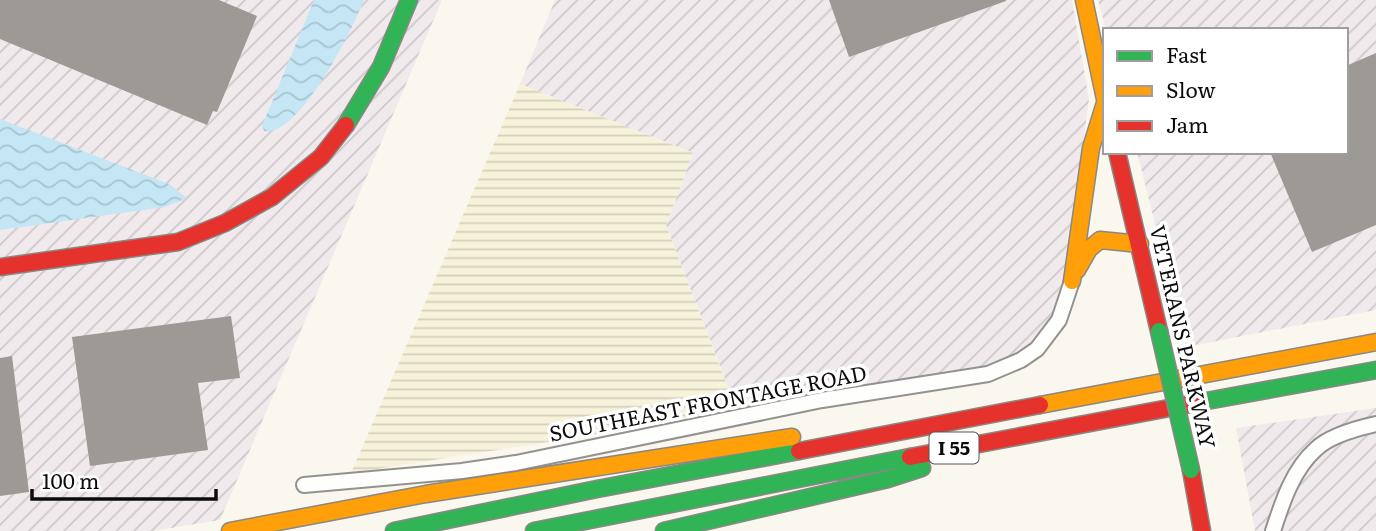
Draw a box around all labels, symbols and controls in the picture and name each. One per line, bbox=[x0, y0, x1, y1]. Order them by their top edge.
legend bbox=[1103, 28, 1348, 154]
text: Fast bbox=[1166, 38, 1207, 69]
text: Slow bbox=[1166, 73, 1216, 104]
text: Jam bbox=[1166, 108, 1208, 139]
street label: VETERANS PARKWAY bbox=[1144, 222, 1225, 451]
street label: SOUTHEAST FRONTAGE ROAD bbox=[546, 356, 869, 448]
road number: I 55 bbox=[930, 432, 978, 463]
scale bar bbox=[32, 458, 215, 502]
text: 100 m bbox=[42, 464, 99, 495]

